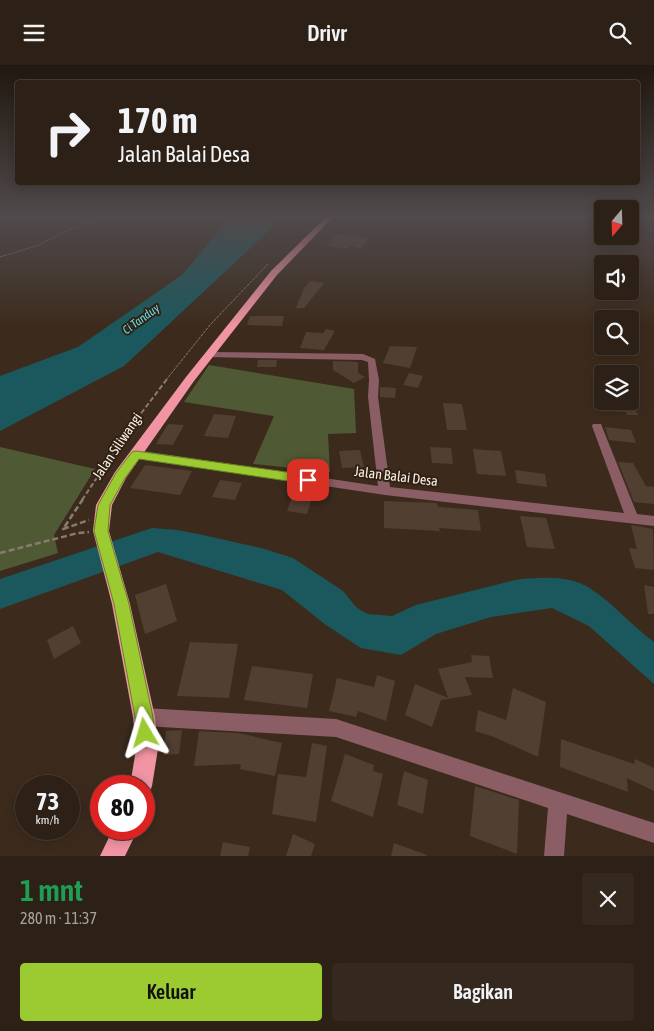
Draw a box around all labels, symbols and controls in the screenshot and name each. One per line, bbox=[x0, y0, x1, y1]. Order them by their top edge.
icon: menu bbox=[20, 19, 48, 47]
icon: search bbox=[606, 19, 634, 47]
text: Drivr bbox=[307, 20, 347, 46]
icon: right bbox=[35, 100, 100, 165]
text: 170 m bbox=[118, 100, 197, 140]
text: Jalan Balai Desa bbox=[118, 141, 250, 167]
north arrow bbox=[594, 200, 639, 245]
map controls bbox=[594, 200, 639, 410]
button: sound bbox=[594, 255, 639, 300]
water label: Ci Tanduy bbox=[120, 301, 162, 337]
button: search bbox=[594, 310, 639, 355]
button: layers bbox=[594, 365, 639, 410]
street label: Jalan Siliwangi bbox=[89, 410, 145, 482]
pin bbox=[287, 459, 329, 501]
street label: Jalan Balai Desa bbox=[353, 463, 439, 489]
icon: arrive bbox=[294, 466, 322, 494]
position arrow bbox=[118, 706, 170, 758]
speed limit sign: 80 bbox=[90, 775, 155, 840]
text: 73 bbox=[36, 787, 59, 815]
text: km/h bbox=[36, 813, 59, 827]
text: 1 mnt bbox=[20, 873, 83, 907]
button: close bbox=[582, 873, 634, 925]
text: 280 m · 11:37 bbox=[20, 909, 97, 927]
button: Keluar bbox=[20, 963, 322, 1021]
button: Bagikan bbox=[332, 963, 634, 1021]

